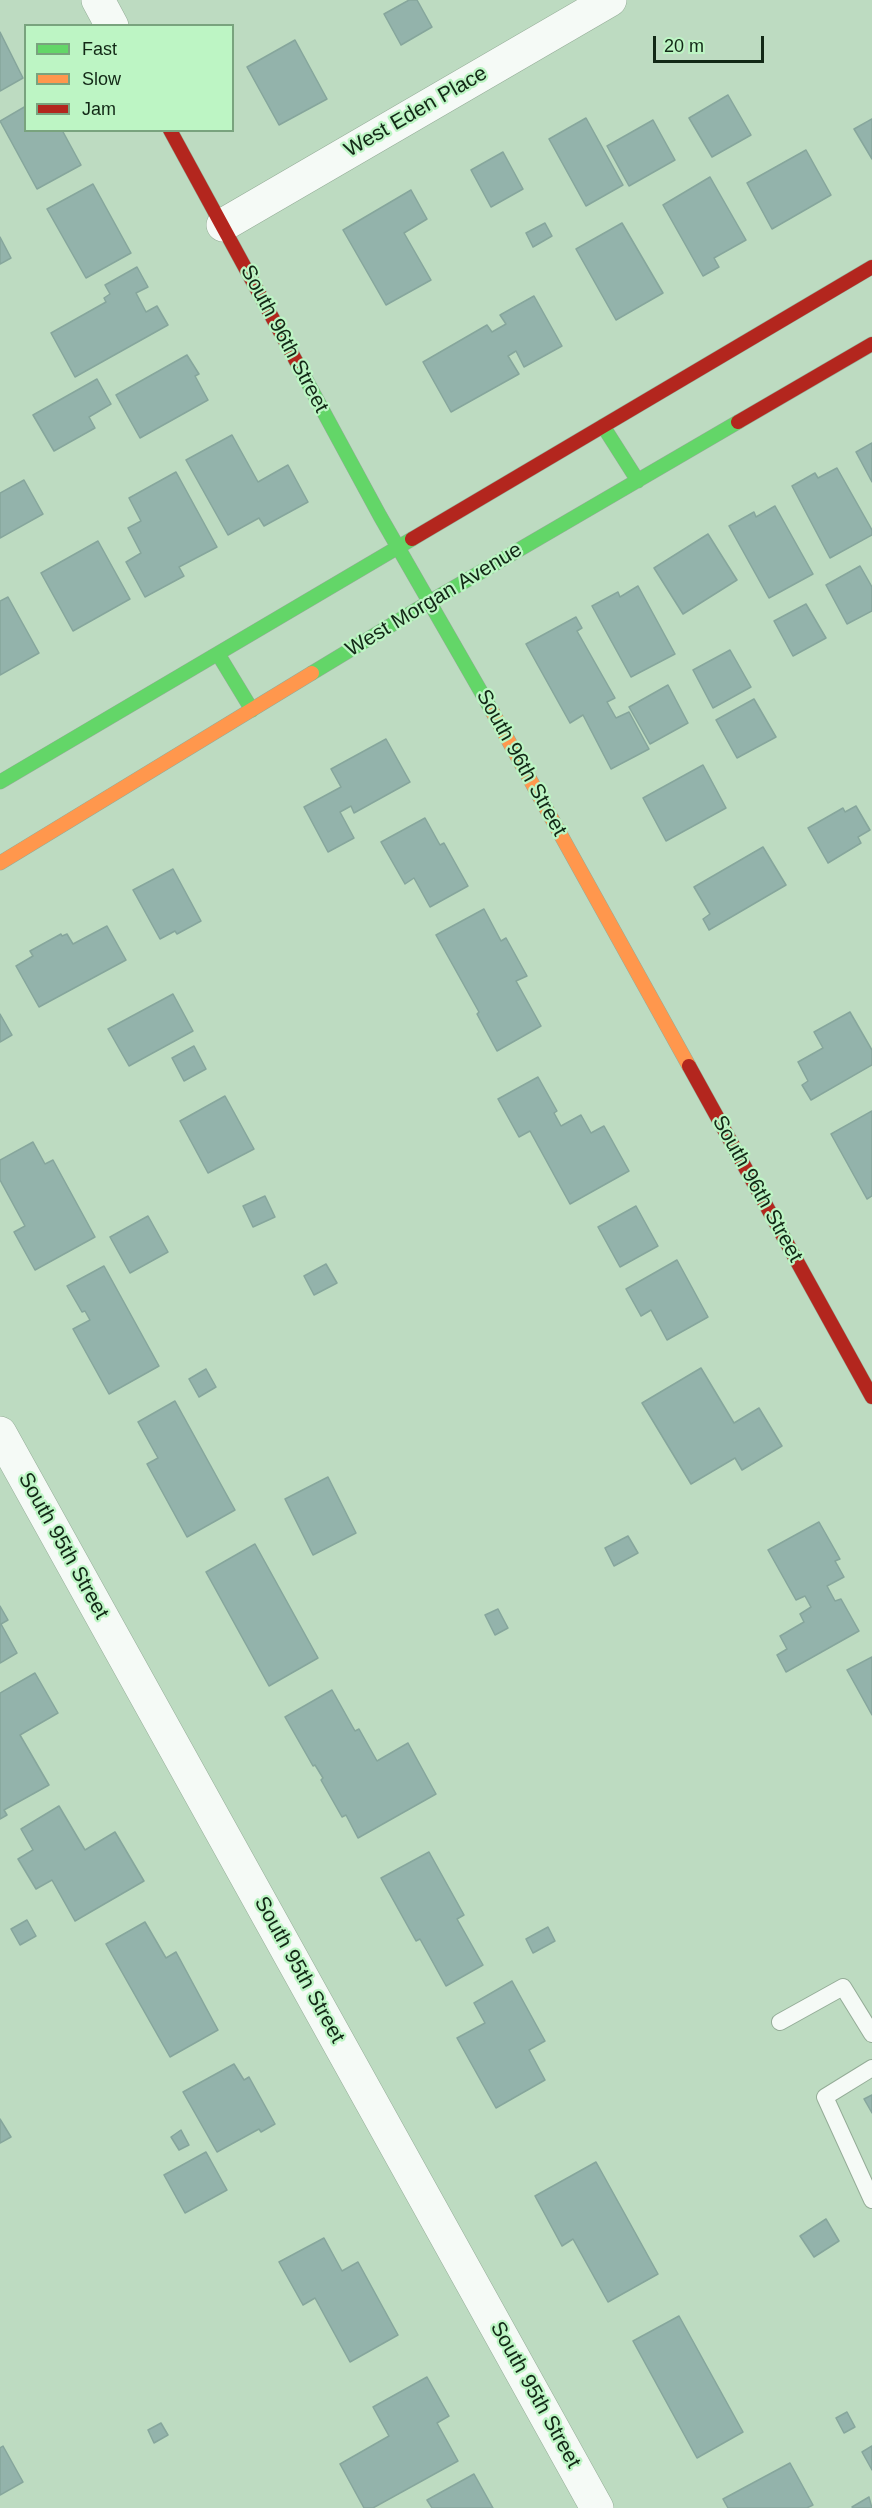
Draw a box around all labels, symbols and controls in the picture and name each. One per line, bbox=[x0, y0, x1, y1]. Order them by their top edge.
legend bbox=[24, 24, 234, 132]
scale bar bbox=[656, 24, 767, 62]
text: 20 m bbox=[664, 36, 704, 56]
text: Fast bbox=[82, 39, 117, 59]
street label: West Eden Place bbox=[340, 61, 492, 163]
text: Slow bbox=[82, 69, 121, 89]
text: Jam bbox=[82, 99, 116, 119]
street label: South 96th Street bbox=[235, 261, 333, 417]
street label: West Morgan Avenue bbox=[341, 537, 527, 663]
street label: South 96th Street bbox=[470, 685, 572, 841]
street label: South 96th Street bbox=[706, 1111, 808, 1267]
street label: South 95th Street bbox=[12, 1468, 114, 1624]
street label: South 95th Street bbox=[248, 1892, 350, 2048]
street label: South 95th Street bbox=[484, 2317, 586, 2473]

